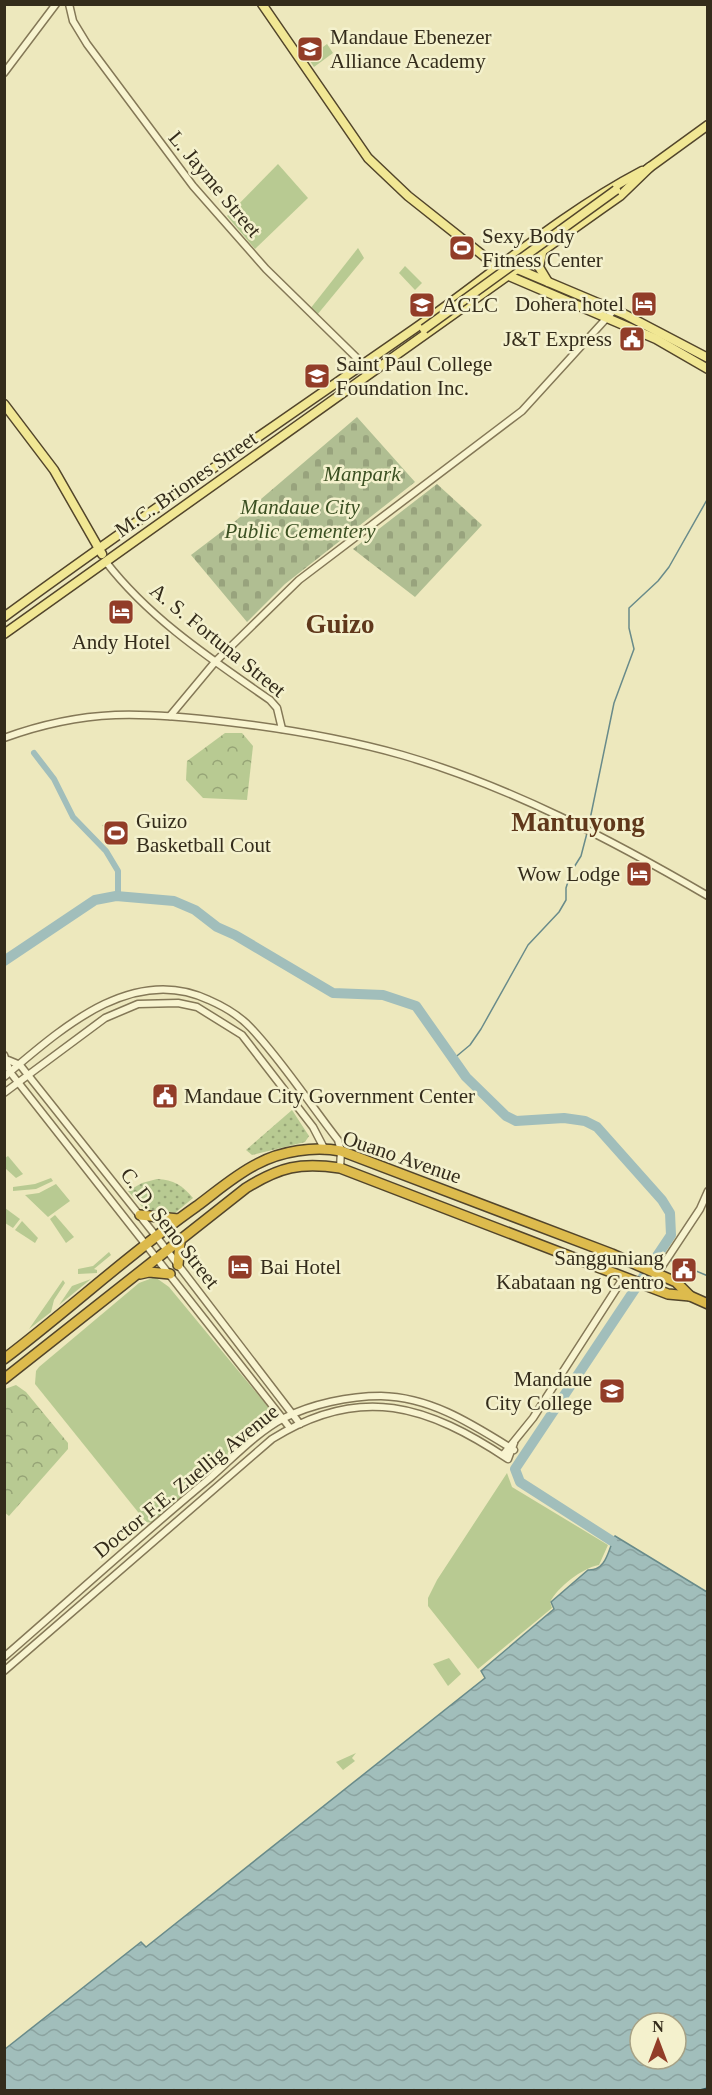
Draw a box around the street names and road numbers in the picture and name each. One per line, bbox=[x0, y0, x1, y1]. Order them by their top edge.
street label: L. Jayme Street bbox=[164, 126, 266, 242]
street label: M.C. Briones Street bbox=[110, 426, 262, 542]
street label: A. S. Fortuna Street bbox=[145, 578, 291, 702]
street label: Ouano Avenue bbox=[340, 1125, 464, 1189]
street label: C. D. Seno Street bbox=[115, 1163, 225, 1293]
street label: Doctor F.E. Zuellig Avenue bbox=[89, 1399, 283, 1563]

